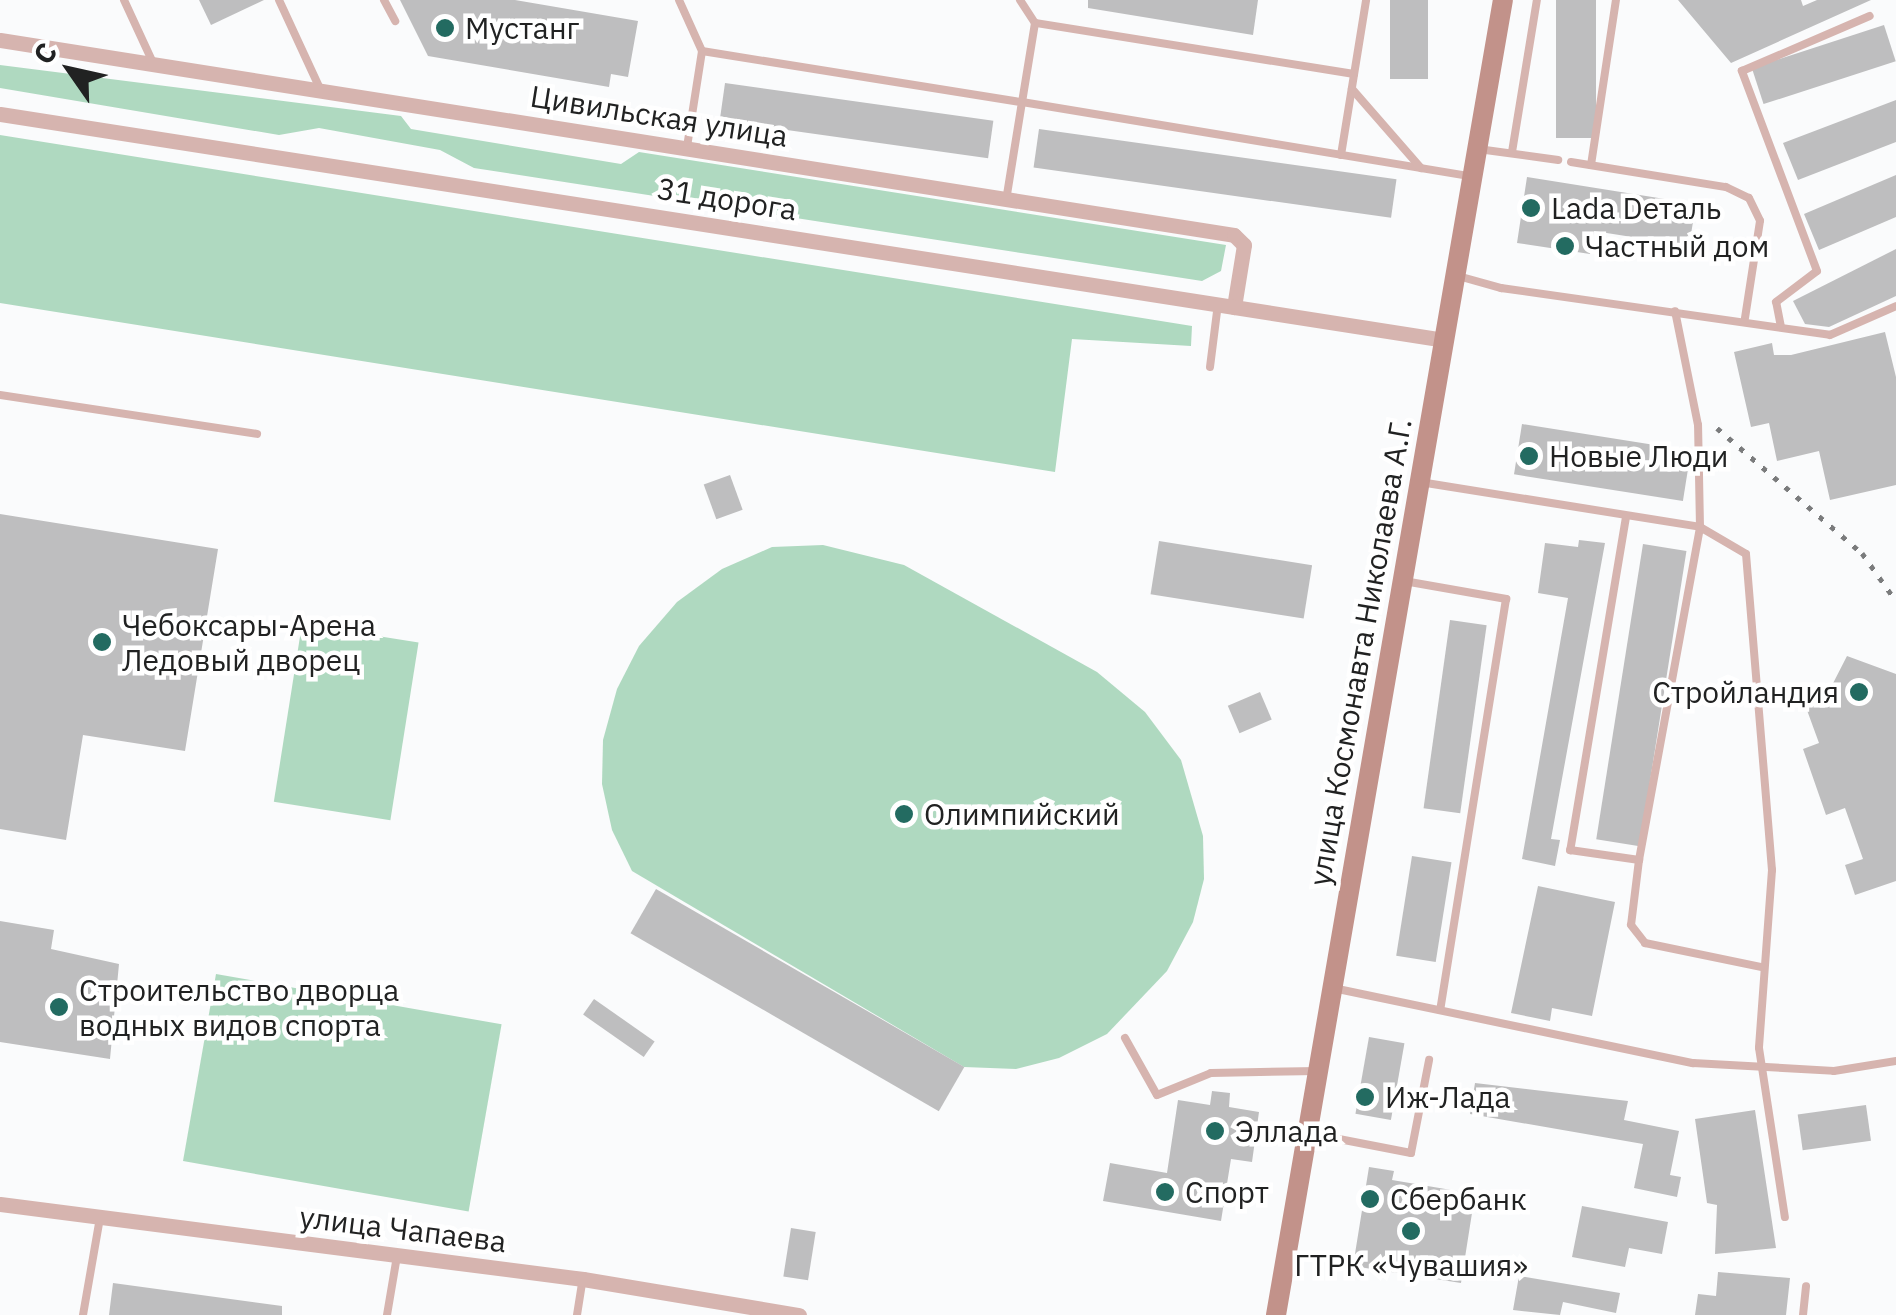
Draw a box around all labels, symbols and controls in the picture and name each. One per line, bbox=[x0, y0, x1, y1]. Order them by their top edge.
place label: Мустанг bbox=[465, 10, 580, 46]
marker: Мустанг bbox=[434, 17, 456, 39]
north arrow bbox=[20, 20, 120, 120]
text: С bbox=[24, 35, 65, 71]
street label: Цивильская улица bbox=[528, 78, 790, 154]
street label: 31 дорога bbox=[655, 170, 799, 228]
place label: Lada Dеталь bbox=[1551, 190, 1721, 226]
marker: Lada Dеталь bbox=[1520, 197, 1542, 219]
place label: Частный дом bbox=[1585, 228, 1769, 264]
marker: Частный дом bbox=[1554, 235, 1576, 257]
street label: улица Космонавта Николаева А.Г. bbox=[1301, 416, 1419, 888]
place label: Новые Люди bbox=[1549, 438, 1728, 474]
marker: Новые Люди bbox=[1518, 445, 1540, 467]
place label: Чебоксары-Арена Ледовый дворец bbox=[122, 607, 376, 678]
marker: Чебоксары-Арена Ледовый дворец bbox=[91, 631, 113, 653]
place label: Стройландия bbox=[1652, 674, 1839, 710]
marker: Стройландия bbox=[1848, 681, 1870, 703]
place label: Олимпийский bbox=[924, 796, 1120, 832]
marker: Олимпийский bbox=[893, 803, 915, 825]
place label: Строительство дворца водных видов спорта bbox=[79, 972, 399, 1042]
marker: Строительство дворца водных видов спорта bbox=[48, 996, 70, 1018]
place label: Иж-Лада bbox=[1385, 1079, 1510, 1115]
marker: Иж-Лада bbox=[1354, 1086, 1376, 1108]
place label: Эллада bbox=[1235, 1113, 1338, 1149]
marker: Эллада bbox=[1204, 1120, 1226, 1142]
place label: Спорт bbox=[1185, 1174, 1269, 1210]
marker: Спорт bbox=[1154, 1181, 1176, 1203]
place label: Сбербанк bbox=[1390, 1181, 1527, 1217]
marker: Сбербанк bbox=[1359, 1188, 1381, 1210]
street label: улица Чапаева bbox=[298, 1198, 508, 1260]
marker: ГТРК «Чувашия» bbox=[1400, 1220, 1422, 1242]
place label: ГТРК «Чувашия» bbox=[1294, 1247, 1528, 1283]

